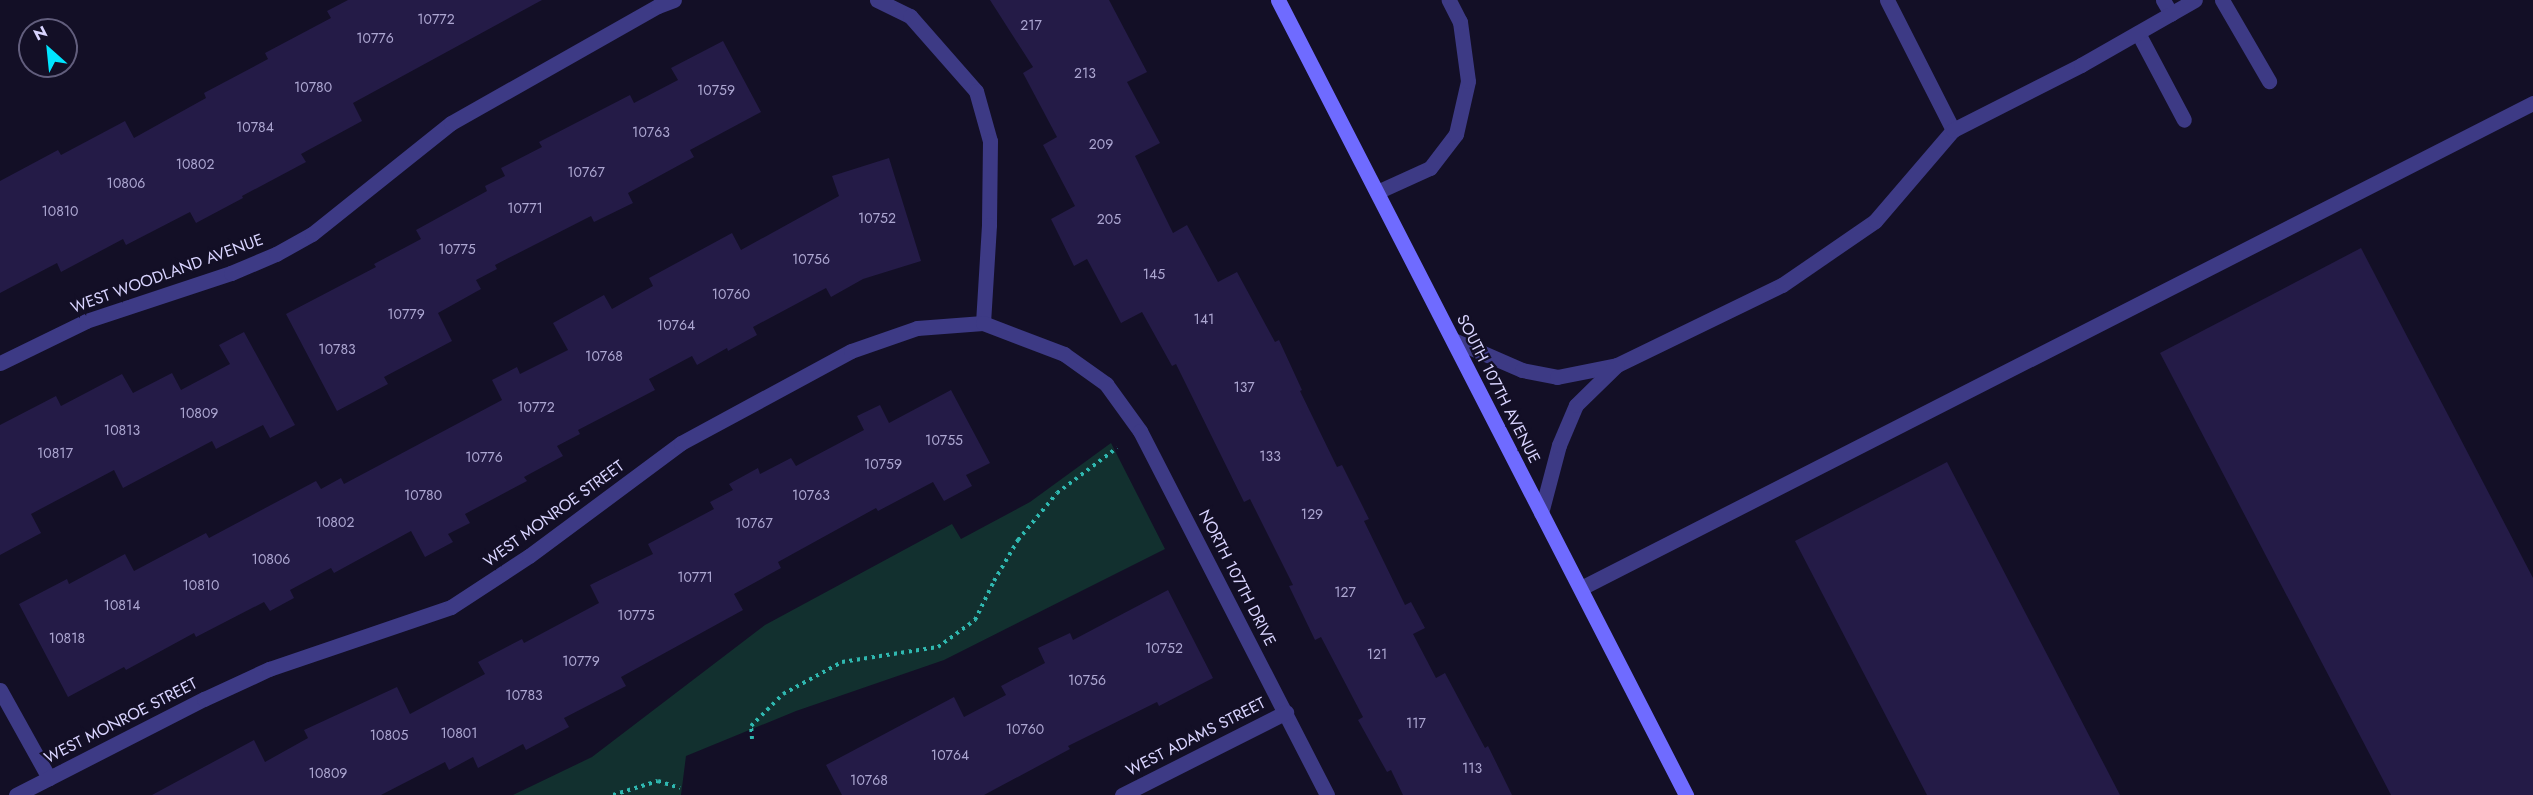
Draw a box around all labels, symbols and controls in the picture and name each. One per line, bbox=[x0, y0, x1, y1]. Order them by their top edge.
house number: 10772 bbox=[417, 11, 455, 27]
house number: 217 bbox=[1020, 17, 1042, 33]
north arrow bbox=[18, 18, 78, 78]
text: N bbox=[30, 20, 51, 46]
house number: 10776 bbox=[356, 30, 394, 46]
house number: 213 bbox=[1074, 65, 1096, 81]
house number: 10780 bbox=[294, 79, 332, 95]
house number: 10759 bbox=[697, 82, 735, 98]
house number: 10784 bbox=[236, 119, 274, 135]
house number: 10763 bbox=[632, 124, 670, 140]
house number: 209 bbox=[1089, 136, 1113, 152]
house number: 10802 bbox=[176, 156, 214, 172]
house number: 10767 bbox=[567, 164, 605, 180]
house number: 10806 bbox=[107, 175, 145, 191]
house number: 10771 bbox=[507, 200, 543, 216]
house number: 10810 bbox=[41, 203, 79, 219]
house number: 10752 bbox=[858, 210, 896, 226]
house number: 205 bbox=[1097, 211, 1121, 227]
street label: WEST WOODLAND AVENUE bbox=[68, 230, 266, 318]
house number: 10775 bbox=[438, 241, 476, 257]
house number: 10756 bbox=[792, 251, 830, 267]
house number: 145 bbox=[1143, 266, 1165, 282]
house number: 10760 bbox=[712, 286, 750, 302]
house number: 10779 bbox=[387, 306, 425, 322]
house number: 141 bbox=[1194, 311, 1214, 327]
street label: SOUTH 107TH AVENUE bbox=[1452, 312, 1544, 466]
house number: 10764 bbox=[657, 317, 695, 333]
house number: 10783 bbox=[318, 341, 356, 357]
house number: 10768 bbox=[585, 348, 623, 364]
house number: 137 bbox=[1233, 379, 1255, 395]
house number: 10772 bbox=[517, 399, 555, 415]
house number: 10809 bbox=[180, 405, 218, 421]
house number: 10813 bbox=[104, 422, 140, 438]
house number: 10755 bbox=[925, 432, 963, 448]
house number: 10817 bbox=[37, 445, 73, 461]
house number: 133 bbox=[1259, 448, 1281, 464]
house number: 10776 bbox=[465, 449, 503, 465]
house number: 10759 bbox=[864, 456, 902, 472]
street label: WEST MONROE STREET bbox=[480, 457, 628, 571]
house number: 10780 bbox=[404, 487, 442, 503]
house number: 10763 bbox=[792, 487, 830, 503]
house number: 129 bbox=[1301, 506, 1323, 522]
street label: NORTH 107TH DRIVE bbox=[1194, 507, 1280, 649]
house number: 10802 bbox=[316, 514, 354, 530]
house number: 10767 bbox=[735, 515, 773, 531]
house number: 10806 bbox=[252, 551, 290, 567]
house number: 10771 bbox=[677, 569, 713, 585]
house number: 10810 bbox=[182, 577, 220, 593]
house number: 127 bbox=[1334, 584, 1356, 600]
house number: 10814 bbox=[104, 597, 140, 613]
house number: 10775 bbox=[617, 607, 655, 623]
house number: 10818 bbox=[49, 630, 85, 646]
house number: 10752 bbox=[1145, 640, 1183, 656]
house number: 121 bbox=[1367, 646, 1387, 662]
house number: 10779 bbox=[562, 653, 600, 669]
house number: 10756 bbox=[1068, 672, 1106, 688]
street label: WEST MONROE STREET bbox=[41, 674, 201, 768]
house number: 10783 bbox=[505, 687, 543, 703]
street label: WEST ADAMS STREET bbox=[1123, 694, 1269, 780]
house number: 117 bbox=[1406, 715, 1426, 731]
house number: 10760 bbox=[1006, 721, 1044, 737]
house number: 10801 bbox=[440, 725, 478, 741]
house number: 10805 bbox=[370, 727, 408, 743]
house number: 10764 bbox=[931, 747, 969, 763]
house number: 113 bbox=[1462, 760, 1482, 776]
house number: 10809 bbox=[309, 765, 347, 781]
house number: 10768 bbox=[850, 772, 888, 788]

